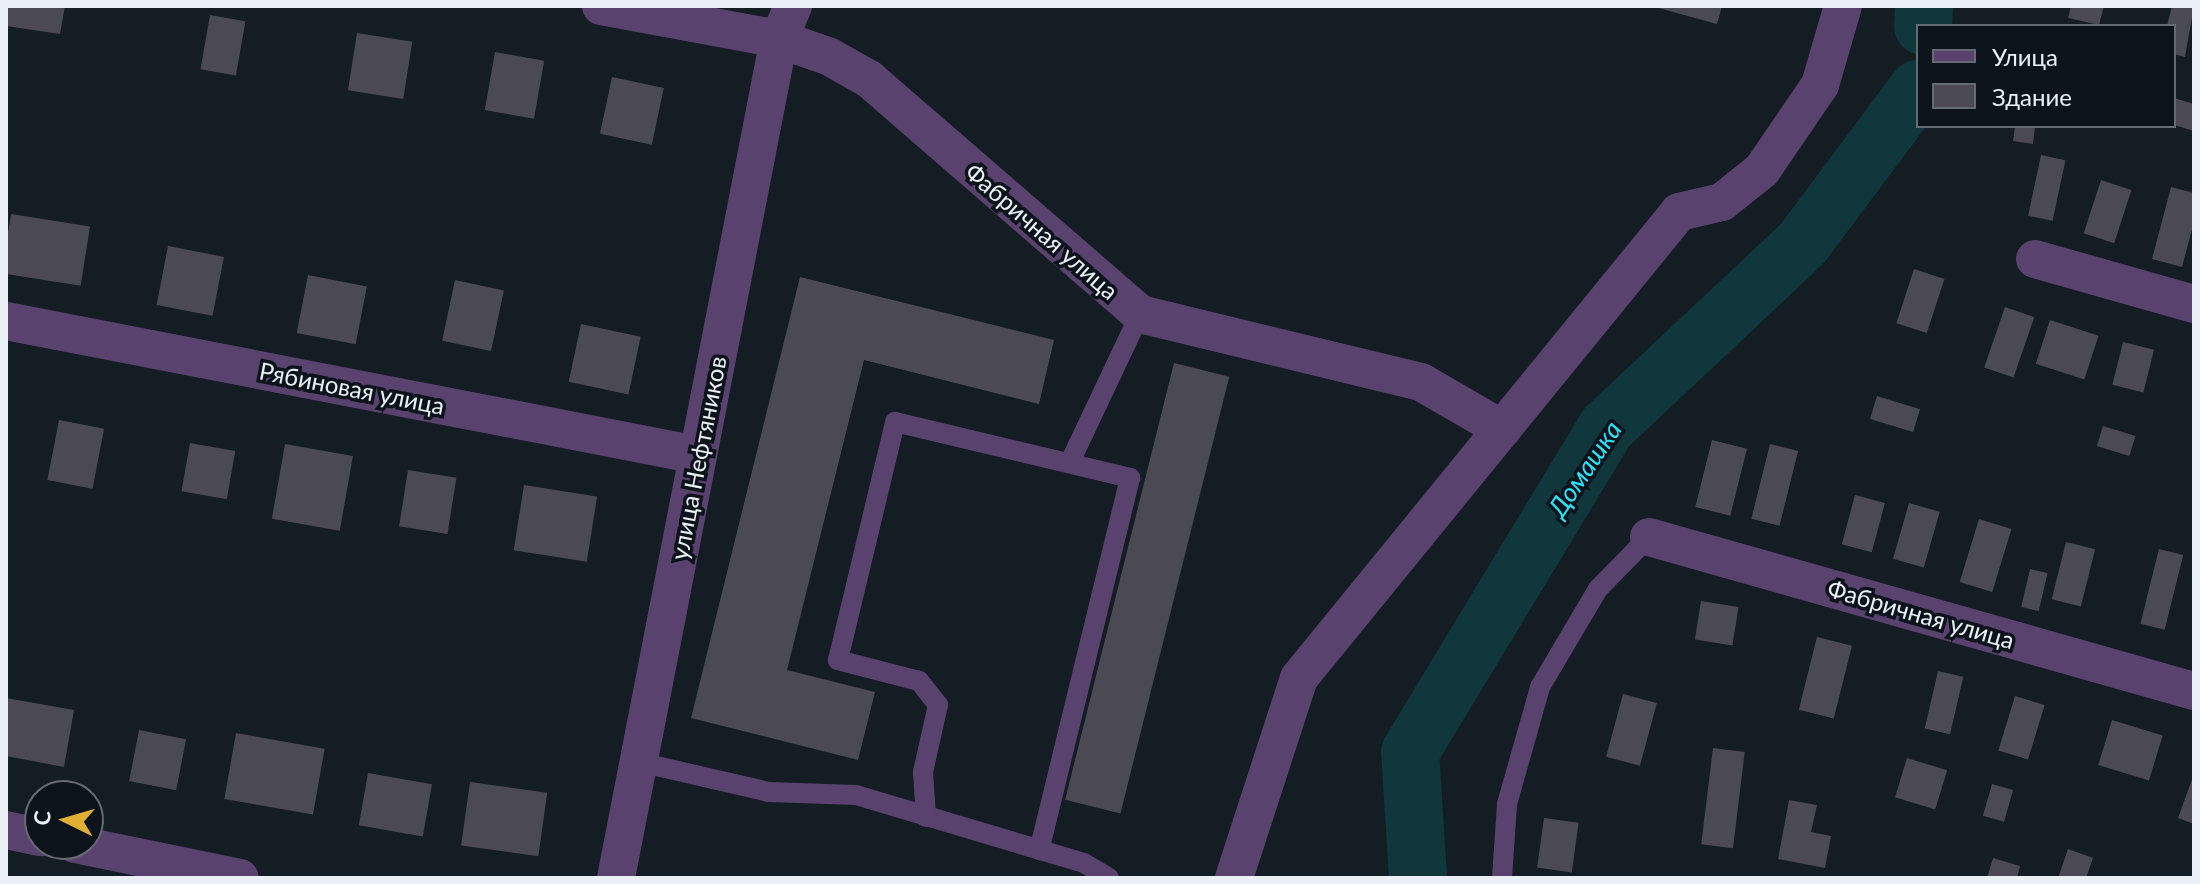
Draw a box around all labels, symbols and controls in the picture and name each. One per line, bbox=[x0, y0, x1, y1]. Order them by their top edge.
legend bbox=[1916, 24, 2176, 128]
text: Улица bbox=[1992, 42, 2058, 71]
text: Здание bbox=[1992, 82, 2072, 111]
street label: Фабричная улица bbox=[960, 157, 1124, 305]
street label: улица Нефтяников bbox=[664, 354, 732, 562]
street label: Рябиновая улица bbox=[257, 356, 447, 420]
water label: Домашка bbox=[1542, 415, 1628, 523]
street label: Фабричная улица bbox=[1824, 574, 2018, 654]
north arrow bbox=[24, 780, 104, 860]
text: С bbox=[28, 810, 56, 826]

